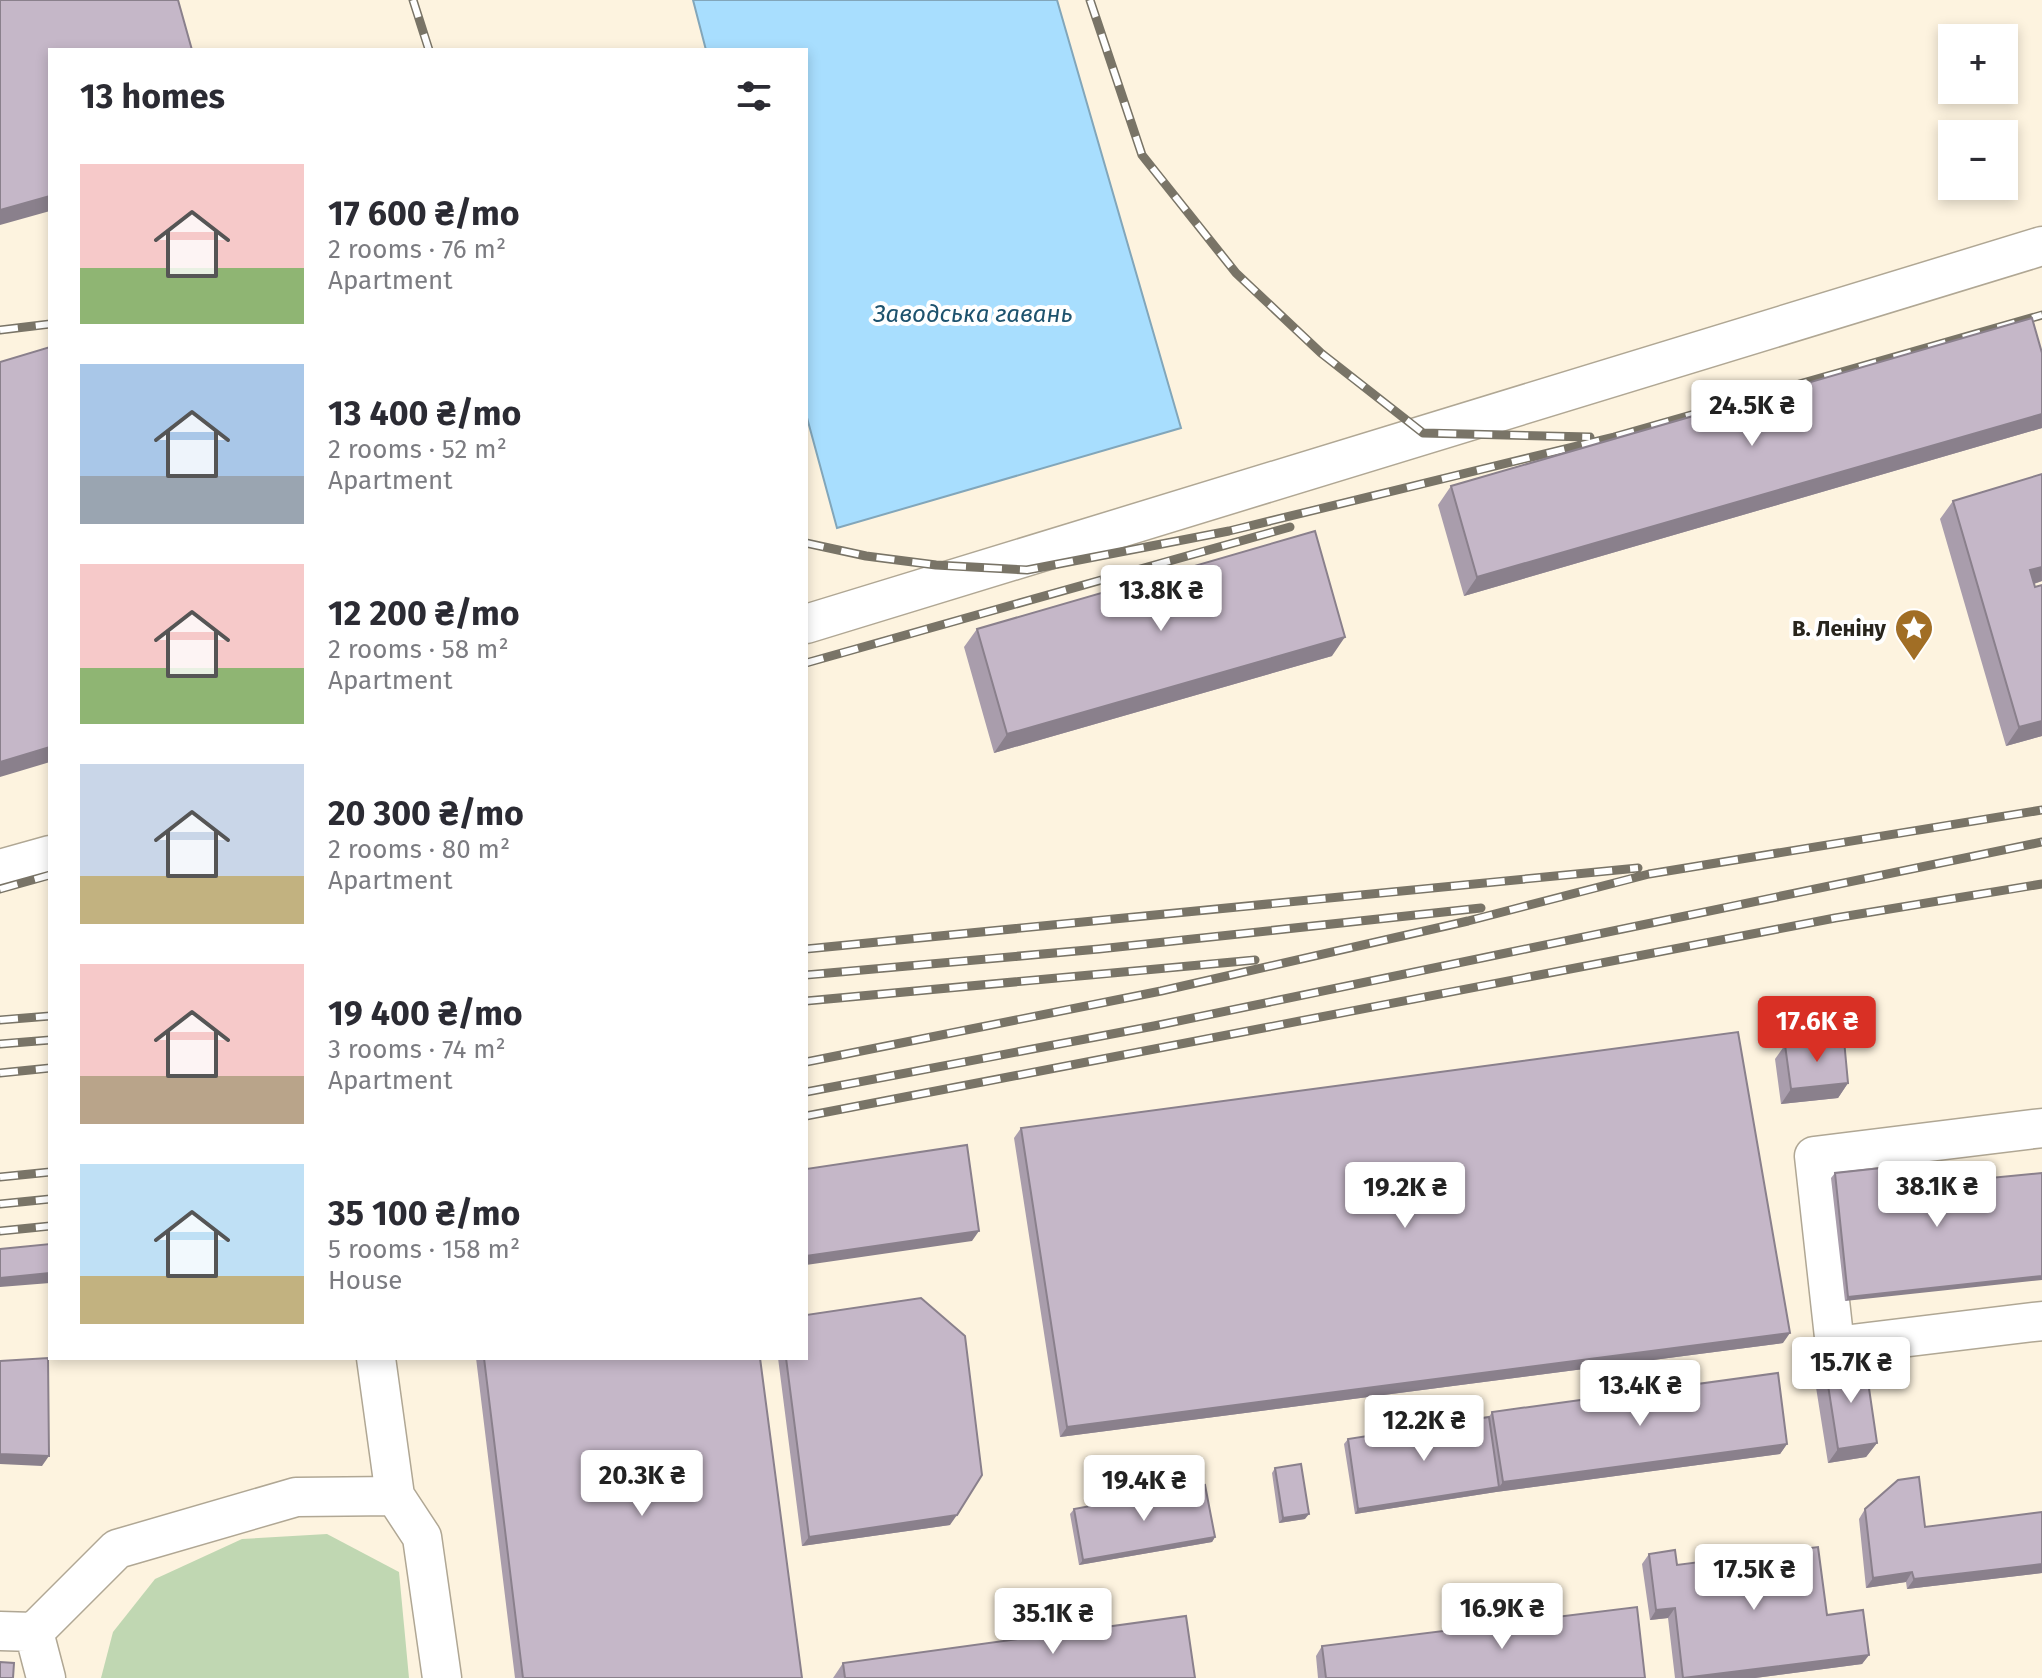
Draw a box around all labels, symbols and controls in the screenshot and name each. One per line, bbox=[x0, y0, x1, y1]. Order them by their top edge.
map controls bbox=[1938, 24, 2018, 200]
button: + bbox=[1938, 24, 2018, 104]
icon: filters bbox=[732, 74, 776, 118]
text: 13 homes bbox=[80, 76, 225, 117]
button: − bbox=[1938, 120, 2018, 200]
text: 17 600 ₴/mo bbox=[328, 193, 520, 234]
icon: home bbox=[144, 196, 240, 292]
text: 2 rooms · 76 m² bbox=[328, 234, 506, 265]
text: Apartment bbox=[328, 265, 453, 296]
water label: Заводська гавань bbox=[872, 300, 1073, 328]
pin: 24.5K ₴ bbox=[1678, 380, 1826, 448]
text: 24.5K ₴ bbox=[1709, 390, 1795, 421]
text: 13 400 ₴/mo bbox=[328, 393, 521, 434]
icon: home bbox=[144, 396, 240, 492]
text: 2 rooms · 52 m² bbox=[328, 434, 507, 465]
text: Apartment bbox=[328, 465, 453, 496]
pin: 13.8K ₴ bbox=[1087, 565, 1235, 633]
text: 13.8K ₴ bbox=[1119, 575, 1203, 606]
text: 12 200 ₴/mo bbox=[328, 593, 520, 634]
icon: home bbox=[144, 596, 240, 692]
place icon: В. Леніну bbox=[1893, 607, 1935, 662]
place label: В. Леніну bbox=[1792, 615, 1887, 642]
text: 2 rooms · 58 m² bbox=[328, 634, 509, 665]
text: Apartment bbox=[328, 665, 453, 696]
text: 20 300 ₴/mo bbox=[328, 793, 524, 834]
icon: home bbox=[144, 796, 240, 892]
text: 2 rooms · 80 m² bbox=[328, 834, 510, 865]
text: Apartment bbox=[328, 865, 453, 896]
text: 19 400 ₴/mo bbox=[328, 993, 523, 1034]
icon: home bbox=[144, 996, 240, 1092]
pin: 17.6K ₴ bbox=[1743, 996, 1891, 1064]
text: 17.6K ₴ bbox=[1776, 1006, 1858, 1037]
text: 3 rooms · 74 m² bbox=[328, 1034, 506, 1065]
text: Apartment bbox=[328, 1065, 453, 1096]
pin: 38.1K ₴ bbox=[1863, 1161, 2011, 1229]
pin: 19.2K ₴ bbox=[1331, 1162, 1479, 1230]
text: 38.1K ₴ bbox=[1896, 1171, 1978, 1202]
text: 19.2K ₴ bbox=[1363, 1172, 1447, 1203]
text: 35 100 ₴/mo bbox=[328, 1193, 520, 1234]
icon: home bbox=[144, 1196, 240, 1292]
text: 5 rooms · 158 m² bbox=[328, 1234, 520, 1265]
text: House bbox=[328, 1265, 402, 1296]
pin: 15.7K ₴ bbox=[1777, 1337, 1925, 1405]
text: 15.7K ₴ bbox=[1810, 1347, 1892, 1378]
pin: 13.4K ₴ bbox=[1566, 1360, 1714, 1428]
text: 13.4K ₴ bbox=[1598, 1370, 1682, 1401]
pin: 12.2K ₴ bbox=[1350, 1395, 1498, 1463]
text: 12.2K ₴ bbox=[1383, 1405, 1465, 1436]
pin: 20.3K ₴ bbox=[568, 1450, 716, 1518]
pin: 19.4K ₴ bbox=[1070, 1455, 1218, 1523]
text: 20.3K ₴ bbox=[599, 1460, 685, 1491]
text: 19.4K ₴ bbox=[1102, 1465, 1186, 1496]
pin: 17.5K ₴ bbox=[1680, 1544, 1828, 1612]
text: 17.5K ₴ bbox=[1713, 1554, 1795, 1585]
pin: 16.9K ₴ bbox=[1428, 1583, 1576, 1651]
pin: 35.1K ₴ bbox=[979, 1588, 1127, 1656]
text: 16.9K ₴ bbox=[1460, 1593, 1544, 1624]
text: 35.1K ₴ bbox=[1013, 1598, 1093, 1629]

